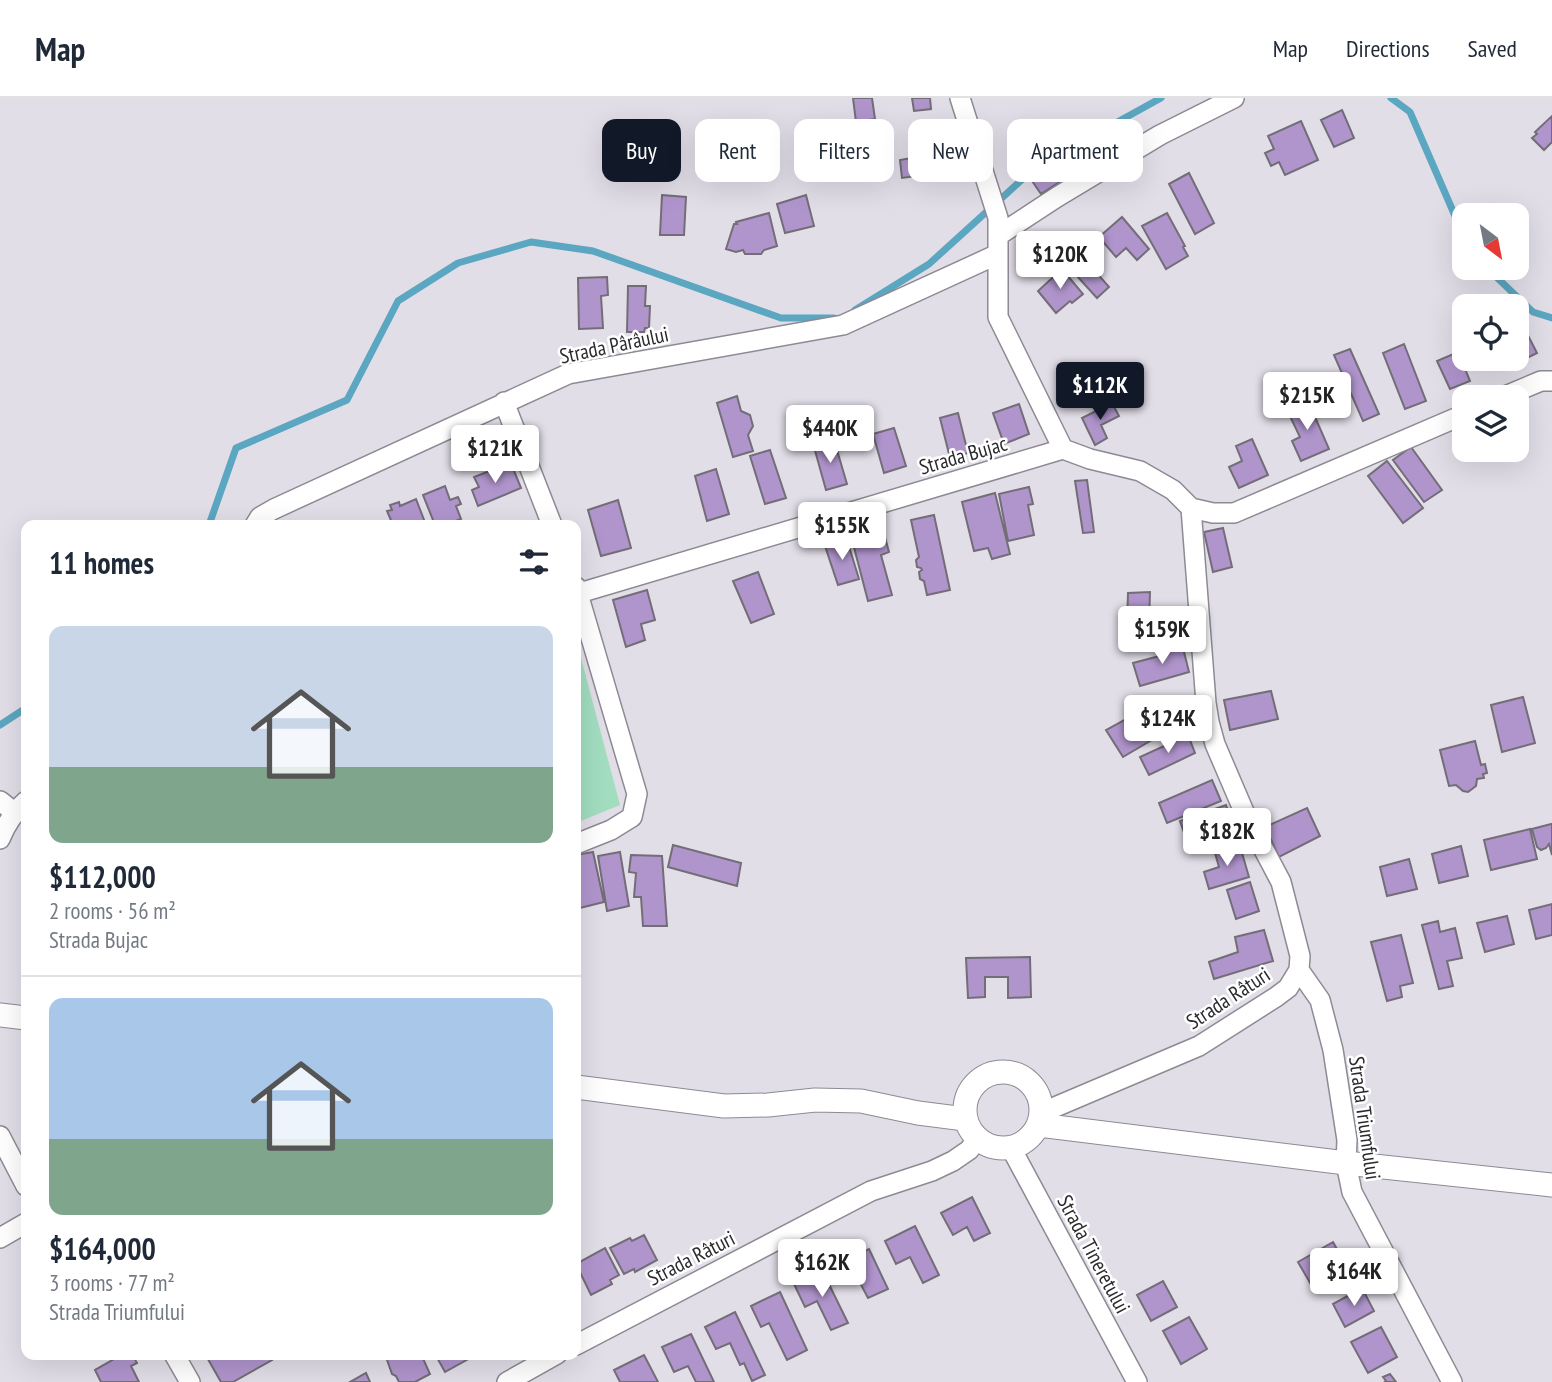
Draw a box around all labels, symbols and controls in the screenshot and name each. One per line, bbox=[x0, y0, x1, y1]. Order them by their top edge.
text: Map bbox=[35, 27, 85, 70]
text: Map bbox=[1273, 33, 1308, 64]
text: Directions bbox=[1346, 33, 1430, 64]
text: Saved bbox=[1468, 33, 1517, 64]
chip: Buy bbox=[602, 119, 681, 182]
chip: Rent bbox=[695, 119, 780, 182]
chip: Filters bbox=[794, 119, 894, 182]
chip: New bbox=[908, 119, 993, 182]
chip: Apartment bbox=[1007, 119, 1143, 182]
north arrow bbox=[1452, 203, 1530, 280]
map controls bbox=[1452, 203, 1529, 462]
pin: $120K bbox=[1011, 232, 1109, 291]
text: $120K bbox=[1032, 239, 1088, 268]
button: locate bbox=[1452, 294, 1529, 371]
street label: Strada Pârâului bbox=[557, 320, 671, 370]
pin: $112K bbox=[1051, 362, 1149, 422]
text: $112K bbox=[1072, 370, 1128, 399]
pin: $215K bbox=[1258, 372, 1356, 432]
text: $215K bbox=[1279, 380, 1335, 409]
button: layers bbox=[1452, 385, 1529, 462]
pin: $440K bbox=[781, 406, 879, 465]
text: $440K bbox=[802, 413, 858, 442]
pin: $121K bbox=[446, 426, 544, 485]
street label: Strada Bujac bbox=[916, 429, 1011, 480]
text: $121K bbox=[467, 433, 523, 462]
pin: $155K bbox=[793, 503, 891, 562]
text: $155K bbox=[814, 510, 870, 539]
text: 11 homes bbox=[49, 543, 154, 582]
icon: filters bbox=[515, 543, 553, 581]
pin: $159K bbox=[1113, 606, 1211, 666]
text: $159K bbox=[1134, 614, 1190, 643]
icon: home bbox=[238, 671, 364, 797]
pin: $124K bbox=[1119, 696, 1217, 755]
text: $124K bbox=[1140, 703, 1196, 732]
pin: $182K bbox=[1178, 808, 1276, 868]
text: $182K bbox=[1199, 816, 1255, 845]
text: $112,000 bbox=[49, 857, 156, 896]
text: 2 rooms · 56 m² bbox=[49, 896, 176, 925]
text: Strada Bujac bbox=[49, 925, 148, 954]
street label: Strada Râturi bbox=[1181, 961, 1275, 1035]
icon: home bbox=[238, 1043, 364, 1169]
street label: Strada Triumfului bbox=[1343, 1055, 1387, 1181]
street label: Strada Tineretului bbox=[1052, 1190, 1136, 1318]
street label: Strada Râturi bbox=[643, 1225, 739, 1291]
text: $164,000 bbox=[49, 1229, 156, 1268]
pin: $162K bbox=[773, 1240, 871, 1299]
text: $162K bbox=[794, 1247, 850, 1276]
pin: $164K bbox=[1305, 1248, 1403, 1308]
text: $164K bbox=[1326, 1256, 1382, 1285]
text: 3 rooms · 77 m² bbox=[49, 1268, 175, 1297]
text: Strada Triumfului bbox=[49, 1297, 185, 1326]

